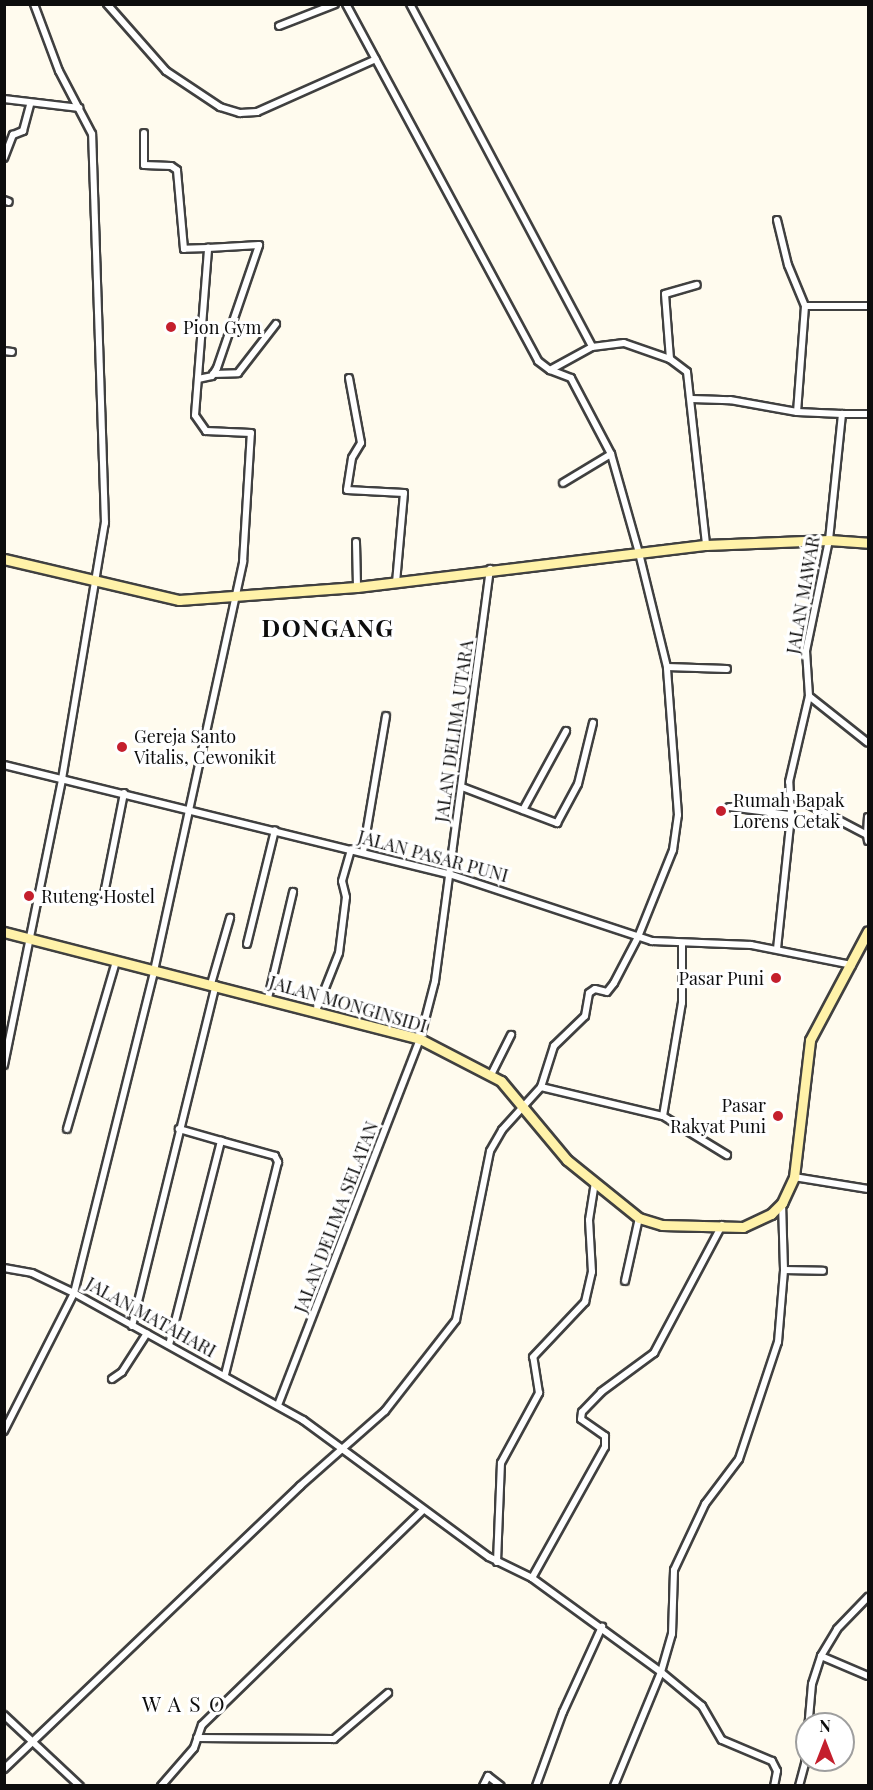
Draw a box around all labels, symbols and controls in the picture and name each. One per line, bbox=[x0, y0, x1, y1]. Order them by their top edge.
place label: Pion Gym bbox=[183, 316, 262, 338]
marker: Pion Gym bbox=[164, 320, 178, 334]
street label: JALAN MAWAR bbox=[782, 534, 824, 656]
district label: DONGANG bbox=[262, 614, 394, 642]
street label: JALAN DELIMA UTARA bbox=[430, 638, 478, 824]
place label: Gereja Santo Vitalis, Cewonikit bbox=[134, 726, 276, 768]
marker: Gereja Santo Vitalis, Cewonikit bbox=[115, 740, 129, 754]
place label: Rumah Bapak Lorens Cetak bbox=[733, 790, 845, 832]
marker: Rumah Bapak Lorens Cetak bbox=[714, 804, 728, 818]
street label: JALAN PASAR PUNI bbox=[355, 826, 511, 886]
place label: Ruteng Hostel bbox=[41, 885, 155, 907]
marker: Ruteng Hostel bbox=[22, 889, 36, 903]
place label: Pasar Puni bbox=[678, 967, 764, 989]
street label: JALAN MONGINSIDI bbox=[267, 971, 429, 1037]
marker: Pasar Puni bbox=[769, 971, 783, 985]
place label: Pasar Rakyat Puni bbox=[670, 1095, 766, 1138]
marker: Pasar Rakyat Puni bbox=[771, 1109, 785, 1123]
street label: JALAN DELIMA SELATAN bbox=[290, 1118, 382, 1316]
street label: JALAN MATAHARI bbox=[82, 1272, 220, 1362]
district label: W A S O bbox=[141, 1690, 227, 1716]
north arrow bbox=[795, 1712, 855, 1772]
text: N bbox=[819, 1715, 831, 1736]

